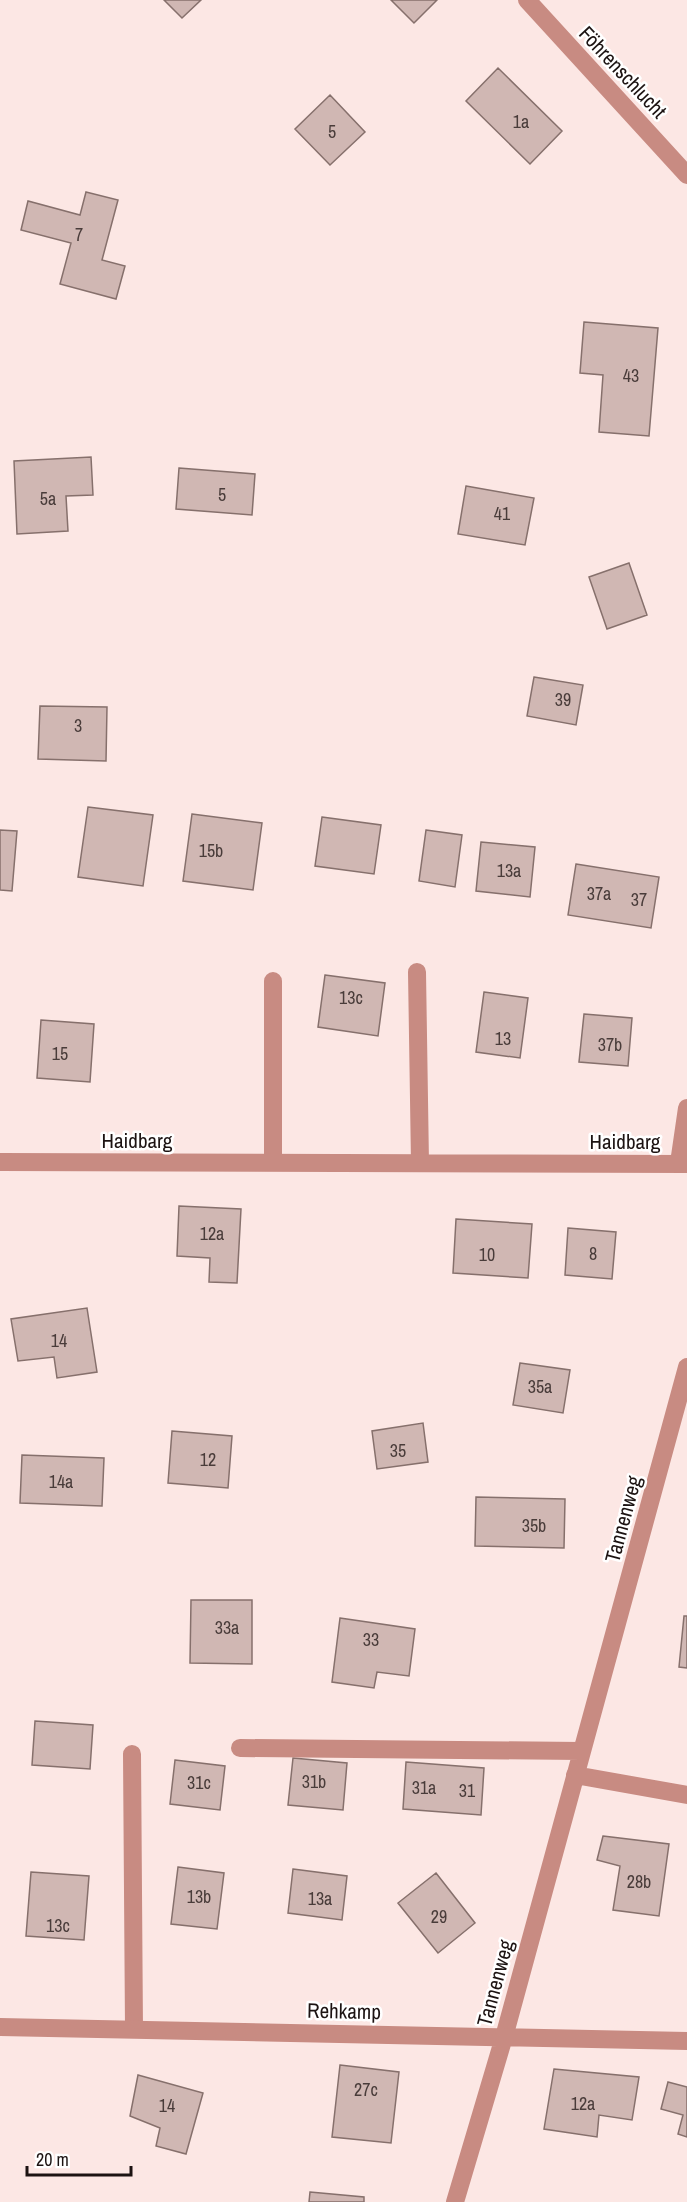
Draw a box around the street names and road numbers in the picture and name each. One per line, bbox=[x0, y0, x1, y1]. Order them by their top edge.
street label: Föhrenschlucht bbox=[573, 19, 674, 125]
street label: Haidbarg bbox=[102, 1126, 173, 1155]
street label: Haidbarg bbox=[590, 1127, 661, 1156]
street label: Tannenweg bbox=[598, 1472, 649, 1565]
street label: Tannenweg bbox=[470, 1936, 521, 2029]
street label: Rehkamp bbox=[307, 1996, 381, 2026]

